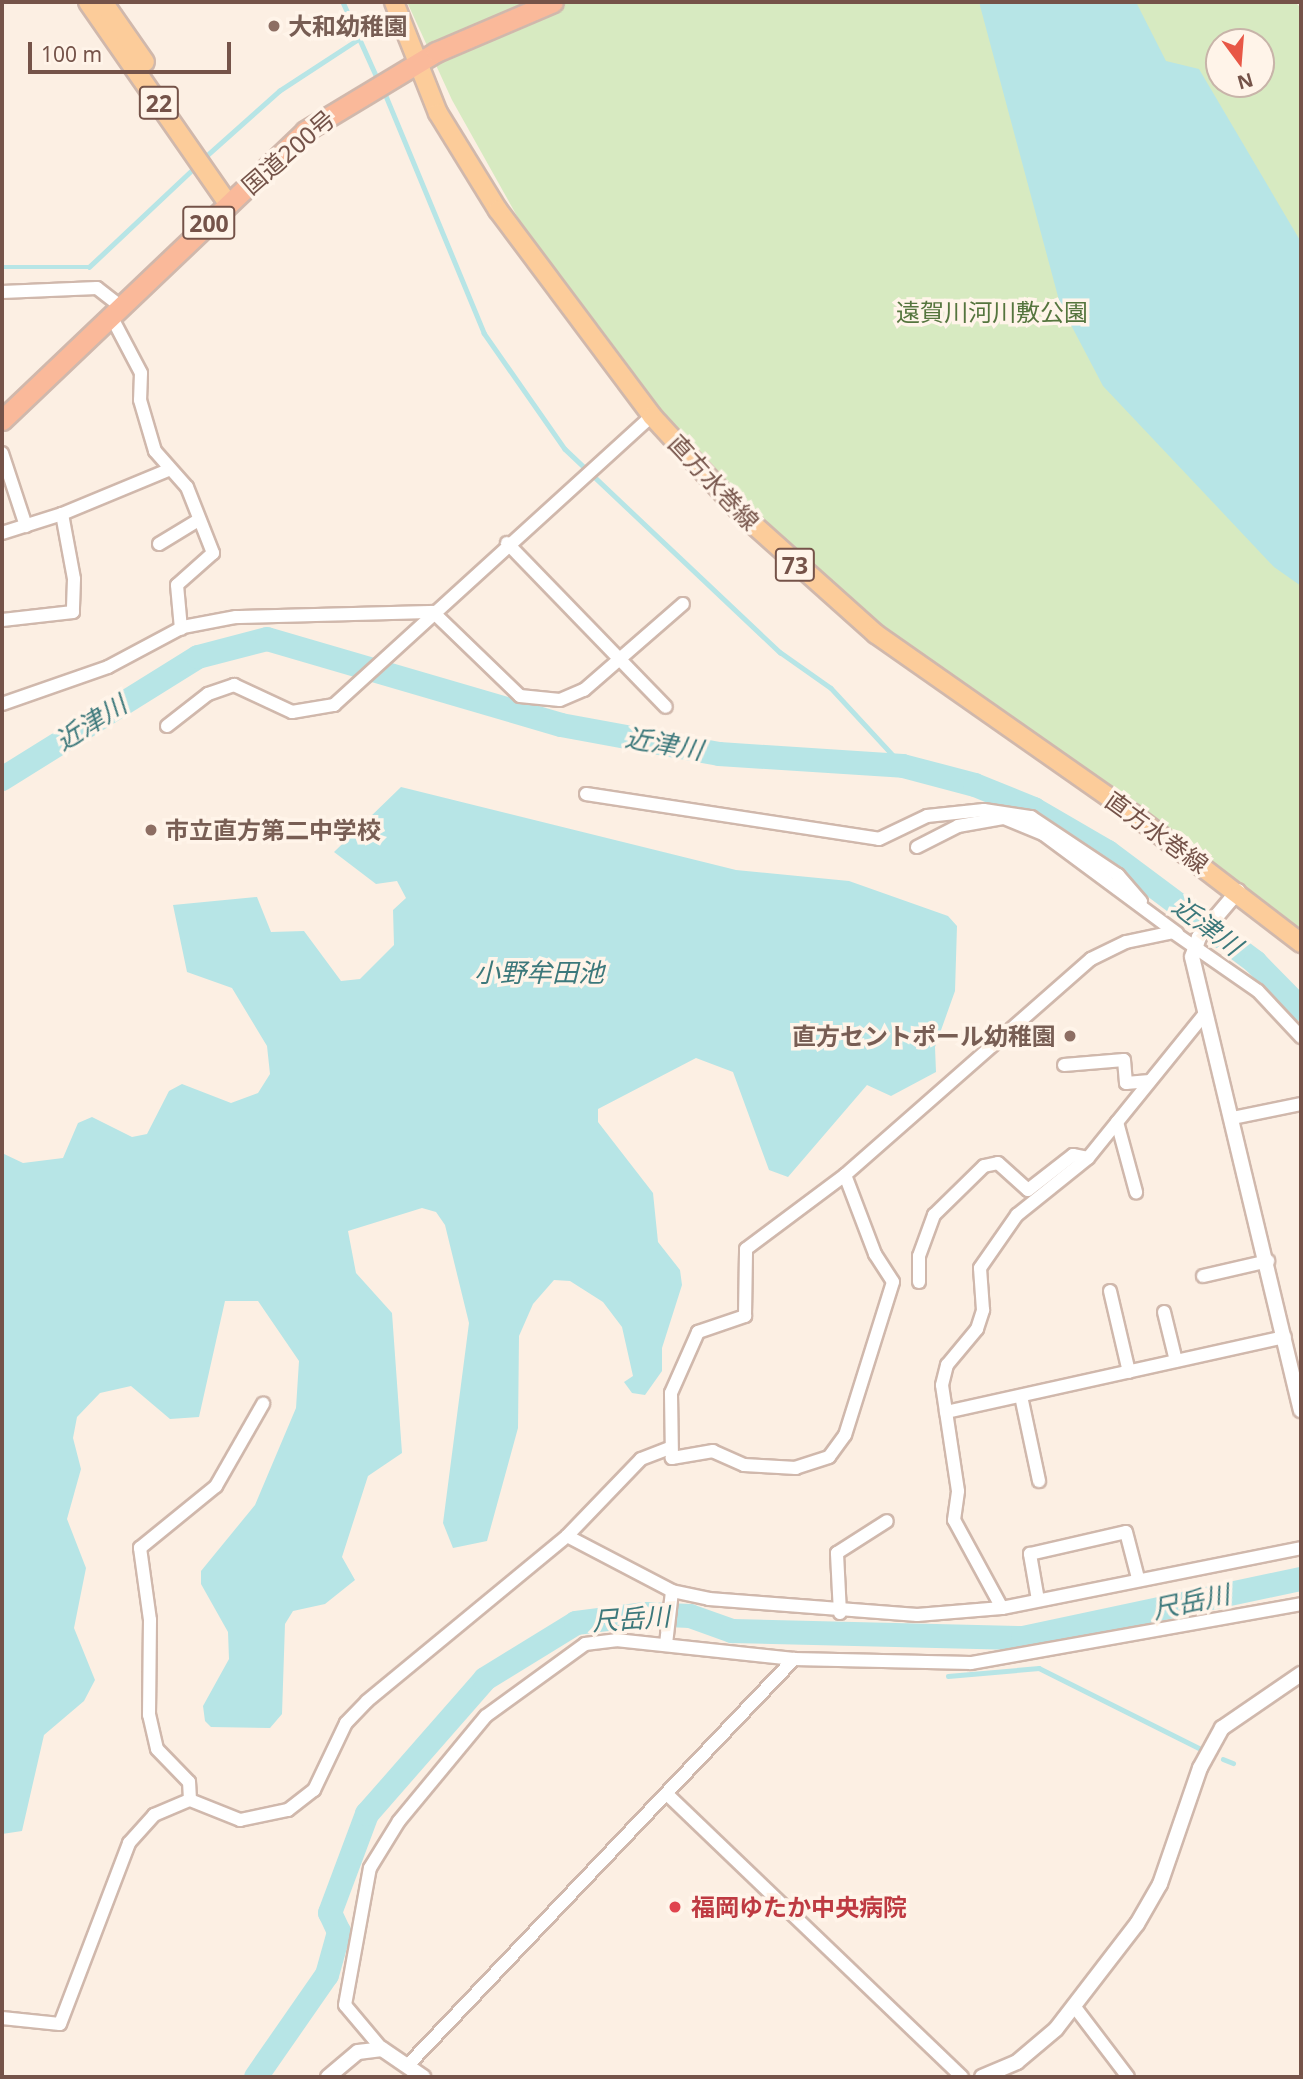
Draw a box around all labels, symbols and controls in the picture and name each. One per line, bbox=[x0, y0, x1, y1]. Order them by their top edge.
place label: 大和幼稚園 bbox=[288, 12, 408, 40]
marker: 大和幼稚園 bbox=[266, 18, 282, 34]
scale bar bbox=[32, 28, 234, 72]
north arrow bbox=[1205, 28, 1275, 98]
text: 100 m bbox=[41, 40, 102, 68]
text: N bbox=[1234, 67, 1256, 96]
road number: 22 bbox=[138, 83, 180, 122]
street label: 国道200号 bbox=[236, 104, 340, 200]
road number: 200 bbox=[181, 204, 237, 243]
park label: 遠賀川河川敷公園 bbox=[896, 298, 1088, 326]
street label: 直方水巻線 bbox=[663, 428, 765, 536]
road number: 73 bbox=[774, 545, 816, 584]
water label: 近津川 bbox=[50, 689, 132, 757]
water label: 近津川 bbox=[623, 722, 705, 766]
street label: 直方水巻線 bbox=[1100, 785, 1214, 879]
place label: 市立直方第二中学校 bbox=[165, 816, 381, 844]
marker: 市立直方第二中学校 bbox=[143, 822, 159, 838]
water label: 近津川 bbox=[1166, 890, 1248, 962]
water label: 小野牟田池 bbox=[474, 957, 604, 989]
place label: 直方セントポール幼稚園 bbox=[792, 1022, 1056, 1050]
marker: 直方セントポール幼稚園 bbox=[1062, 1028, 1078, 1044]
water label: 尺岳川 bbox=[1150, 1579, 1232, 1625]
water label: 尺岳川 bbox=[591, 1601, 671, 1637]
place label: 福岡ゆたか中央病院 bbox=[691, 1893, 907, 1921]
marker: 福岡ゆたか中央病院 bbox=[665, 1897, 685, 1917]

